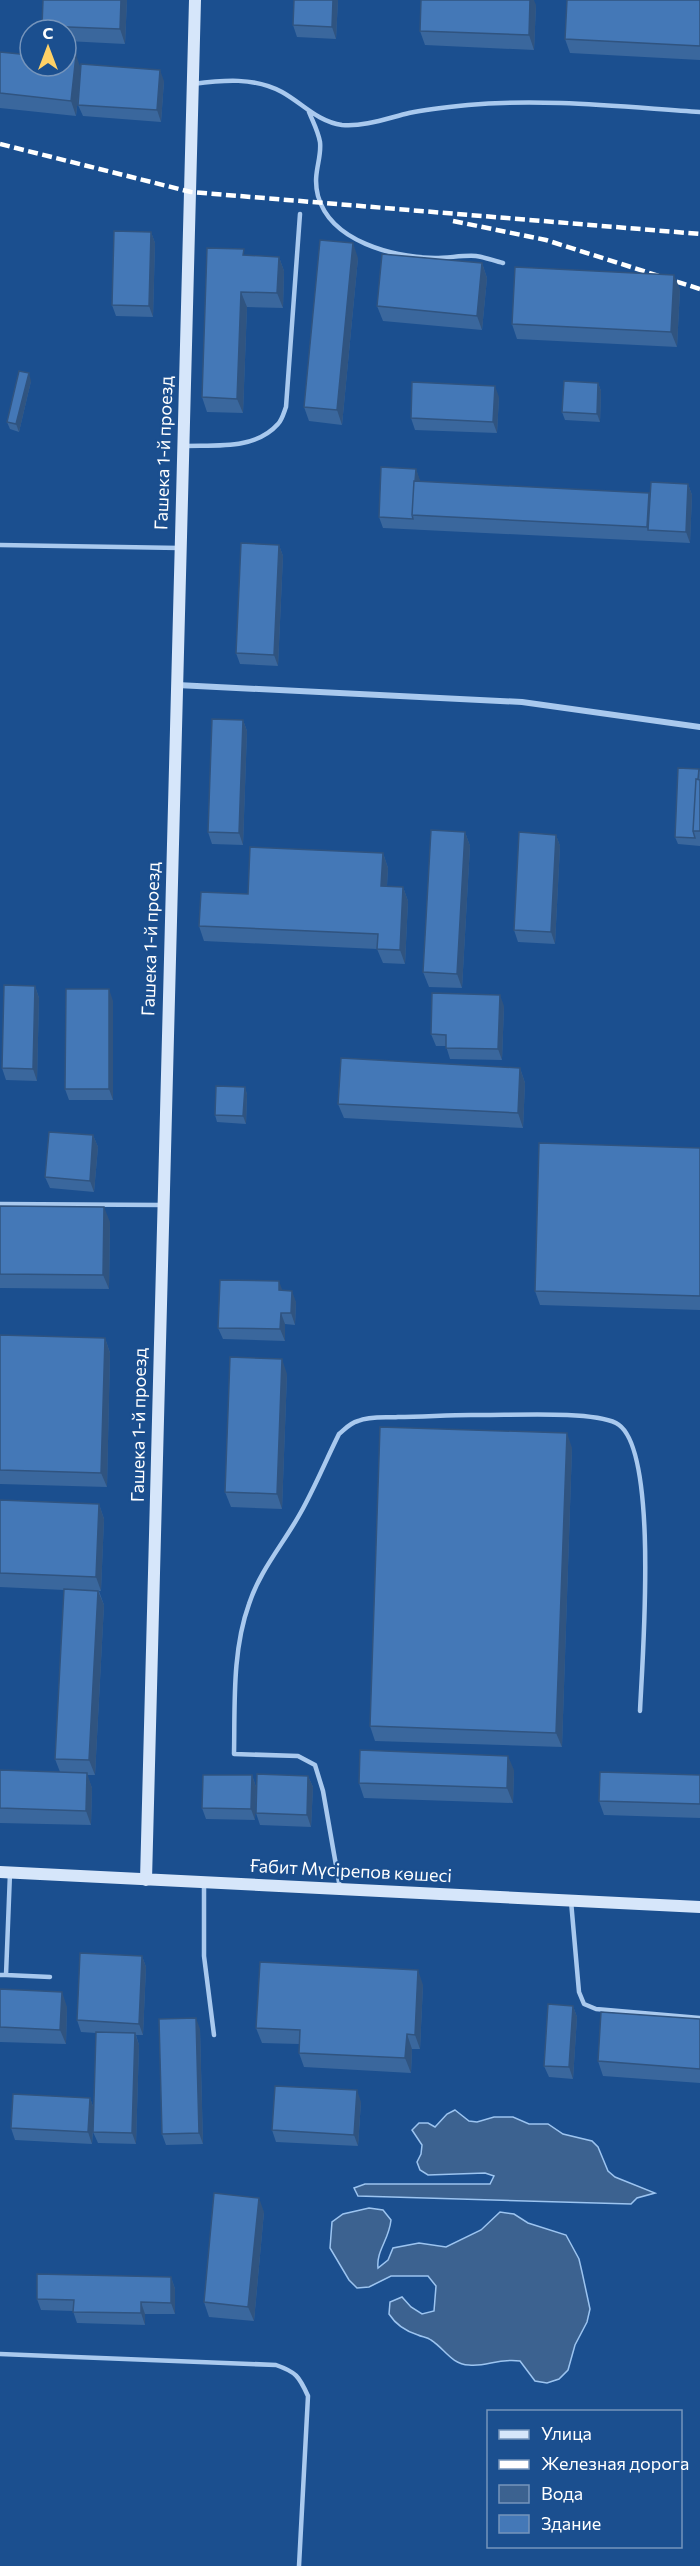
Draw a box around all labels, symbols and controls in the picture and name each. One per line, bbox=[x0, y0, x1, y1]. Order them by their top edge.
north arrow bbox=[18, 18, 78, 78]
text: С bbox=[43, 23, 54, 42]
street label: Гашека 1-й проезд bbox=[149, 375, 177, 530]
street label: Гашека 1-й проезд bbox=[136, 861, 164, 1016]
street label: Гашека 1-й проезд bbox=[126, 1347, 150, 1502]
street label: Ғабит Мүсірепов көшесі bbox=[249, 1854, 453, 1886]
legend bbox=[487, 2410, 682, 2548]
text: Улица bbox=[541, 2422, 592, 2444]
text: Железная дорога bbox=[541, 2452, 689, 2474]
text: Вода bbox=[541, 2482, 583, 2504]
text: Здание bbox=[541, 2512, 601, 2534]

